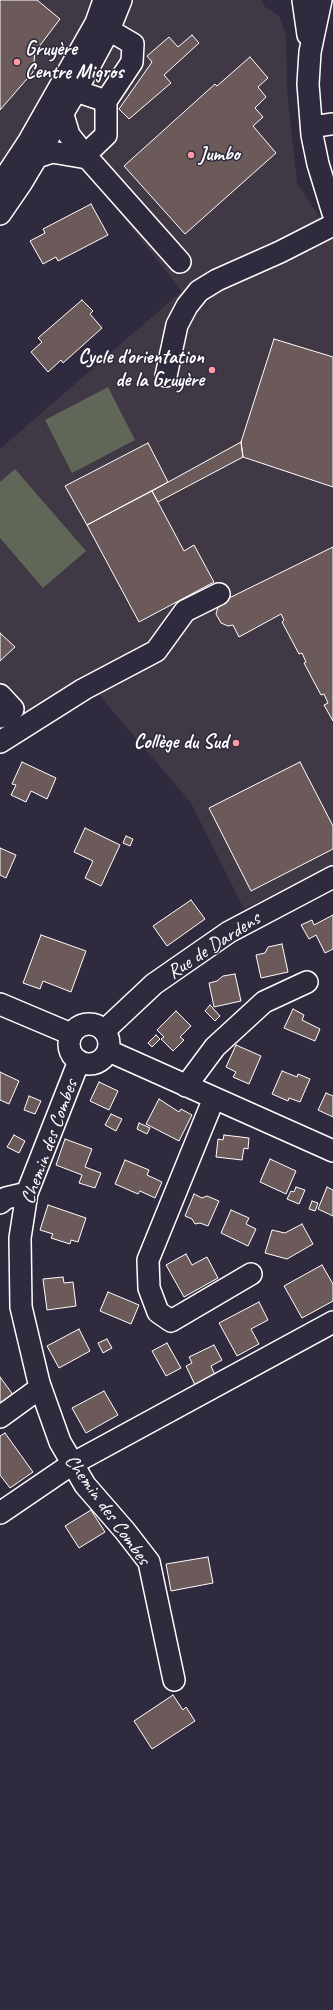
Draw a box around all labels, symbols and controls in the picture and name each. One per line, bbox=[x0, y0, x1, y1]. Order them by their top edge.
place label: Gruyère Centre Migros bbox=[25, 38, 123, 85]
marker: Gruyère Centre Migros bbox=[12, 57, 22, 67]
place label: Jumbo bbox=[199, 143, 240, 167]
marker: Jumbo bbox=[186, 150, 196, 160]
place label: Cycle d'orientation de la Gruyère bbox=[78, 346, 204, 393]
marker: Cycle d'orientation de la Gruyère bbox=[207, 365, 217, 375]
place label: Collège du Sud bbox=[134, 731, 228, 755]
marker: Collège du Sud bbox=[231, 738, 241, 748]
street label: Rue de Dardens bbox=[163, 907, 265, 985]
street label: Chemin des Combes bbox=[16, 1076, 84, 1208]
street label: Chemin des Combes bbox=[59, 1450, 155, 1570]

